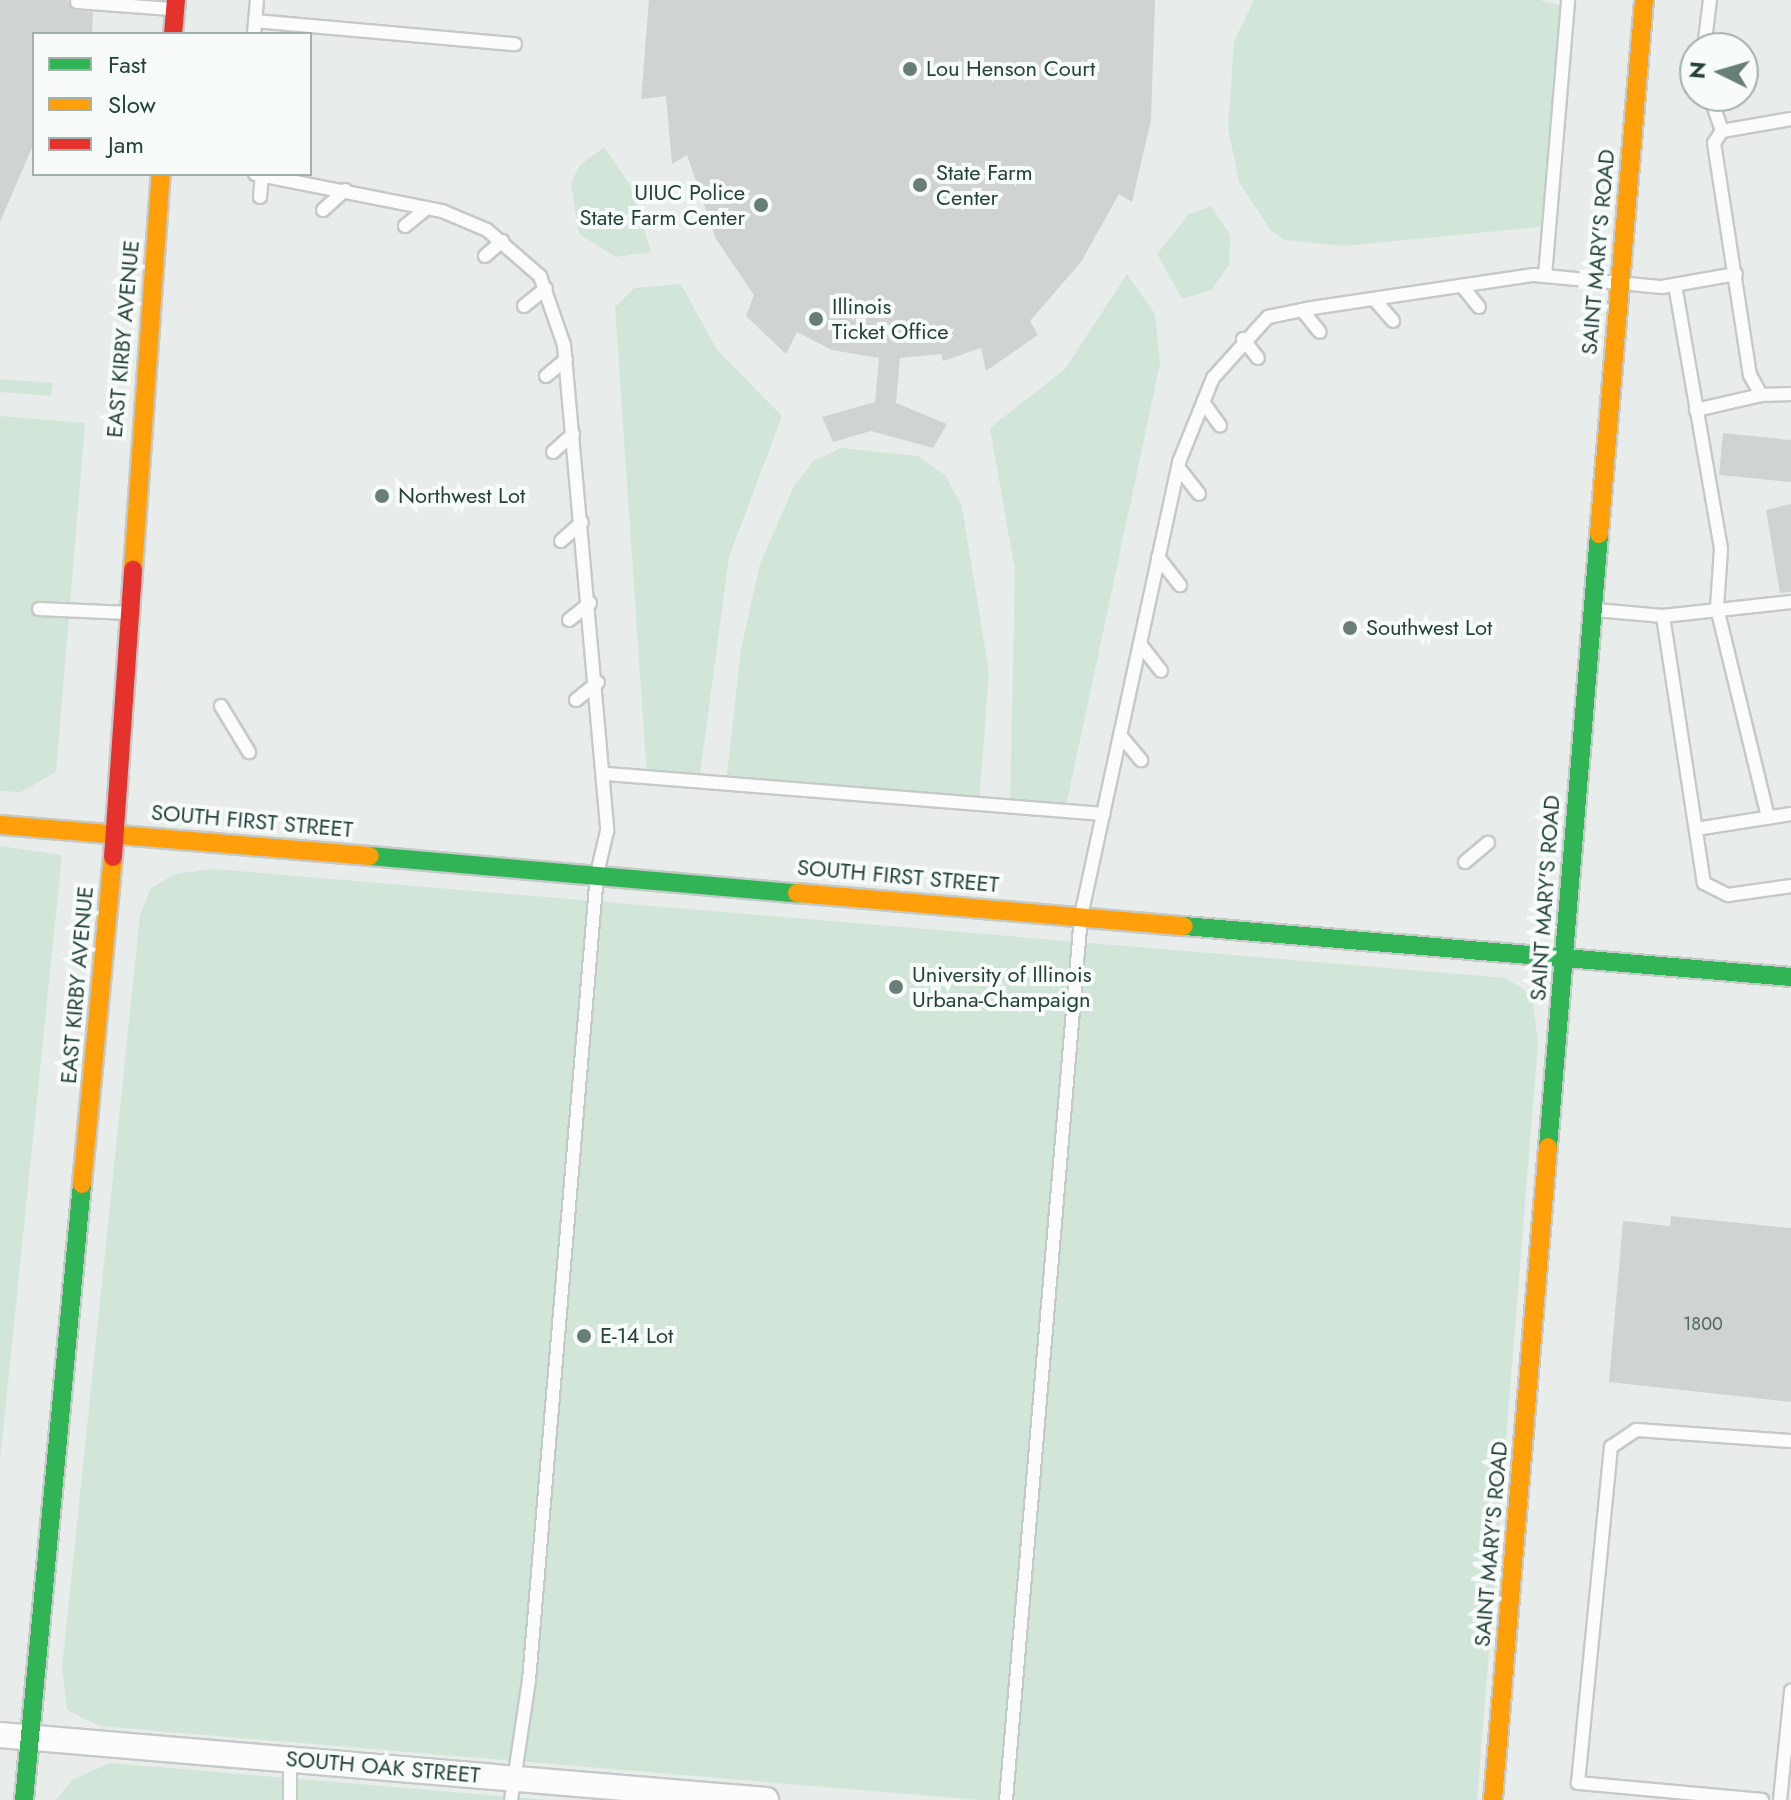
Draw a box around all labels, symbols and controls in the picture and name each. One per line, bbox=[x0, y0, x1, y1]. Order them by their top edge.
legend bbox=[32, 32, 312, 176]
north arrow bbox=[1679, 32, 1759, 112]
text: Fast bbox=[108, 47, 146, 82]
place label: Lou Henson Court bbox=[926, 56, 1095, 82]
marker: Lou Henson Court bbox=[901, 60, 919, 78]
text: N bbox=[1680, 60, 1714, 80]
text: Slow bbox=[108, 87, 156, 122]
text: Jam bbox=[108, 127, 144, 162]
street label: SAINT MARY'S ROAD bbox=[1576, 148, 1620, 356]
place label: State Farm Center bbox=[936, 159, 1033, 210]
marker: State Farm Center bbox=[911, 176, 929, 194]
place label: UIUC Police State Farm Center bbox=[580, 179, 745, 230]
marker: UIUC Police State Farm Center bbox=[752, 196, 770, 214]
street label: EAST KIRBY AVENUE bbox=[101, 239, 145, 439]
place label: Illinois Ticket Office bbox=[832, 293, 949, 344]
marker: Illinois Ticket Office bbox=[807, 310, 825, 328]
place label: Northwest Lot bbox=[398, 483, 525, 509]
marker: Northwest Lot bbox=[373, 487, 391, 505]
place label: Southwest Lot bbox=[1366, 615, 1492, 641]
marker: Southwest Lot bbox=[1341, 619, 1359, 637]
street label: SAINT MARY'S ROAD bbox=[1525, 794, 1565, 1002]
street label: SOUTH FIRST STREET bbox=[150, 799, 354, 843]
street label: SOUTH FIRST STREET bbox=[796, 854, 1000, 898]
street label: EAST KIRBY AVENUE bbox=[55, 885, 99, 1085]
place label: University of Illinois Urbana-Champaign bbox=[912, 961, 1092, 1012]
marker: University of Illinois Urbana-Champaign bbox=[887, 978, 905, 996]
house number: 1800 bbox=[1683, 1313, 1723, 1335]
place label: E-14 Lot bbox=[600, 1323, 673, 1349]
marker: E-14 Lot bbox=[575, 1327, 593, 1345]
street label: SAINT MARY'S ROAD bbox=[1469, 1440, 1513, 1648]
street label: SOUTH OAK STREET bbox=[285, 1745, 481, 1789]

